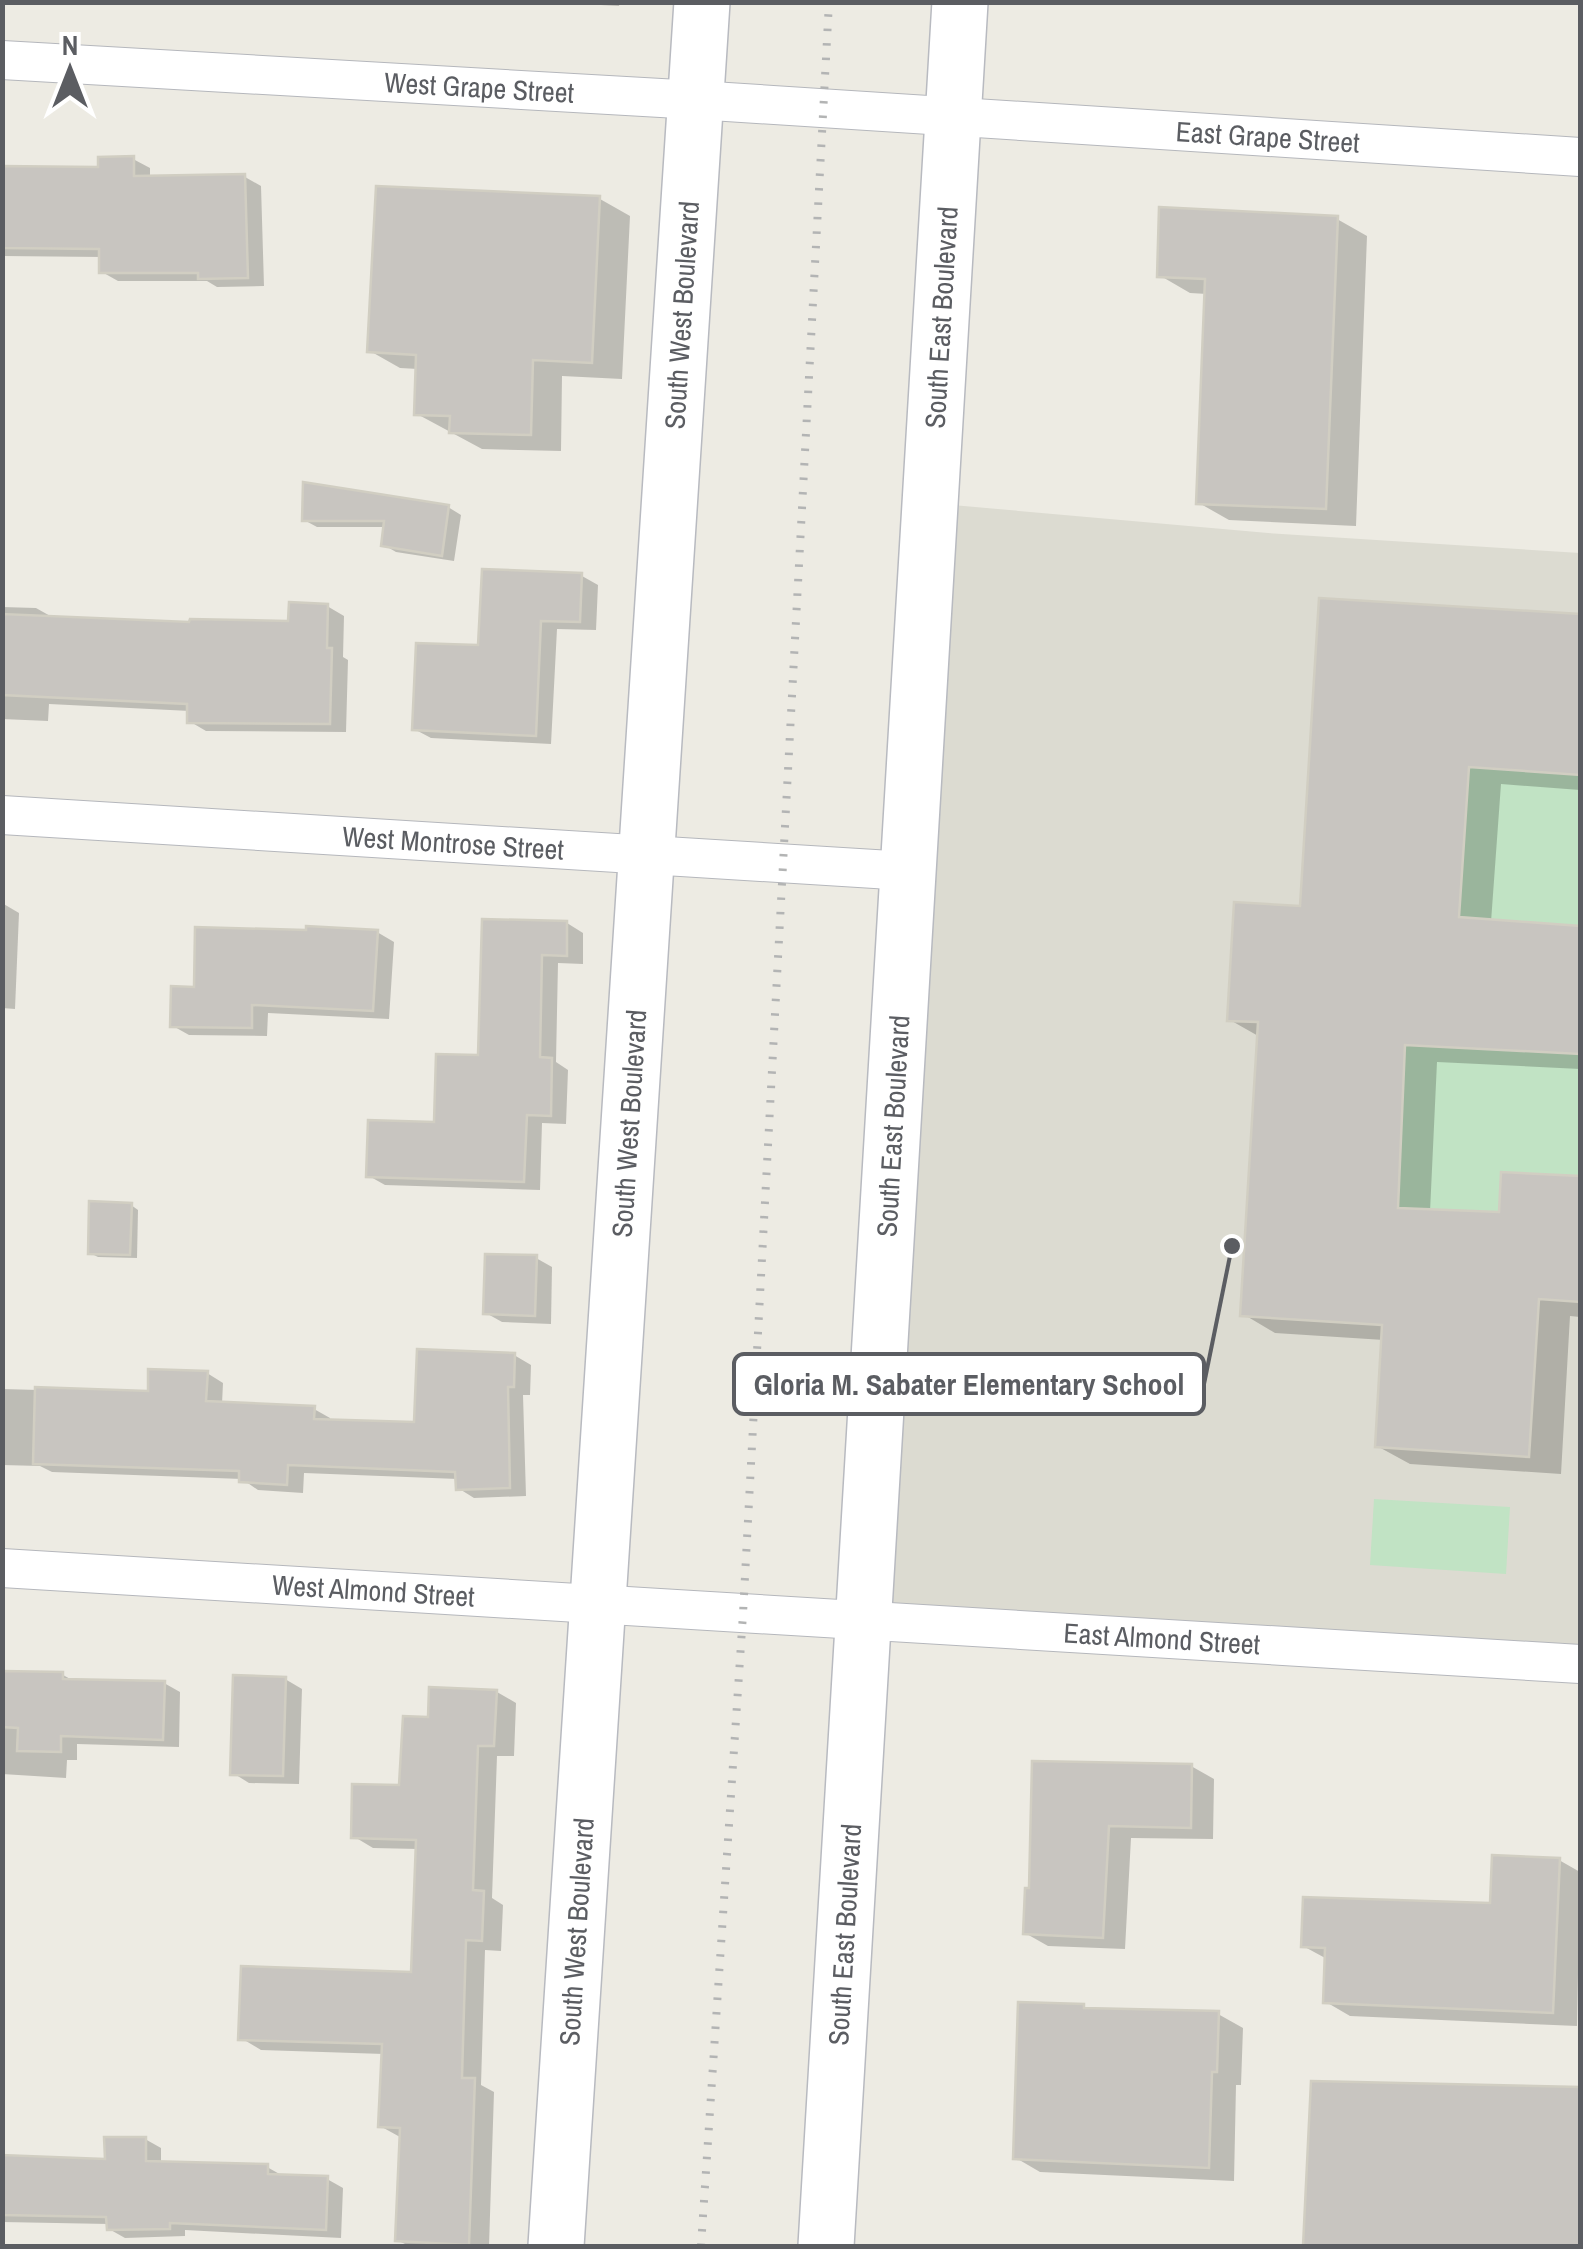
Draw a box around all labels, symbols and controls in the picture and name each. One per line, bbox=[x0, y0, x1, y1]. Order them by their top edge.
north arrow bbox=[20, 20, 120, 120]
text: N bbox=[62, 26, 78, 64]
street label: West Grape Street bbox=[383, 63, 575, 112]
street label: East Grape Street bbox=[1175, 112, 1361, 162]
street label: South West Boulevard bbox=[655, 200, 708, 430]
street label: South East Boulevard bbox=[916, 205, 967, 430]
street label: West Montrose Street bbox=[341, 817, 565, 869]
street label: South West Boulevard bbox=[603, 1008, 655, 1238]
street label: South East Boulevard bbox=[867, 1014, 918, 1238]
callout: Gloria M. Sabater Elementary School bbox=[734, 1354, 1204, 1414]
text: Gloria M. Sabater Elementary School bbox=[754, 1364, 1184, 1404]
street label: West Almond Street bbox=[271, 1565, 476, 1616]
street label: East Almond Street bbox=[1063, 1614, 1261, 1663]
street label: South West Boulevard bbox=[550, 1817, 603, 2047]
street label: South East Boulevard bbox=[819, 1822, 870, 2047]

